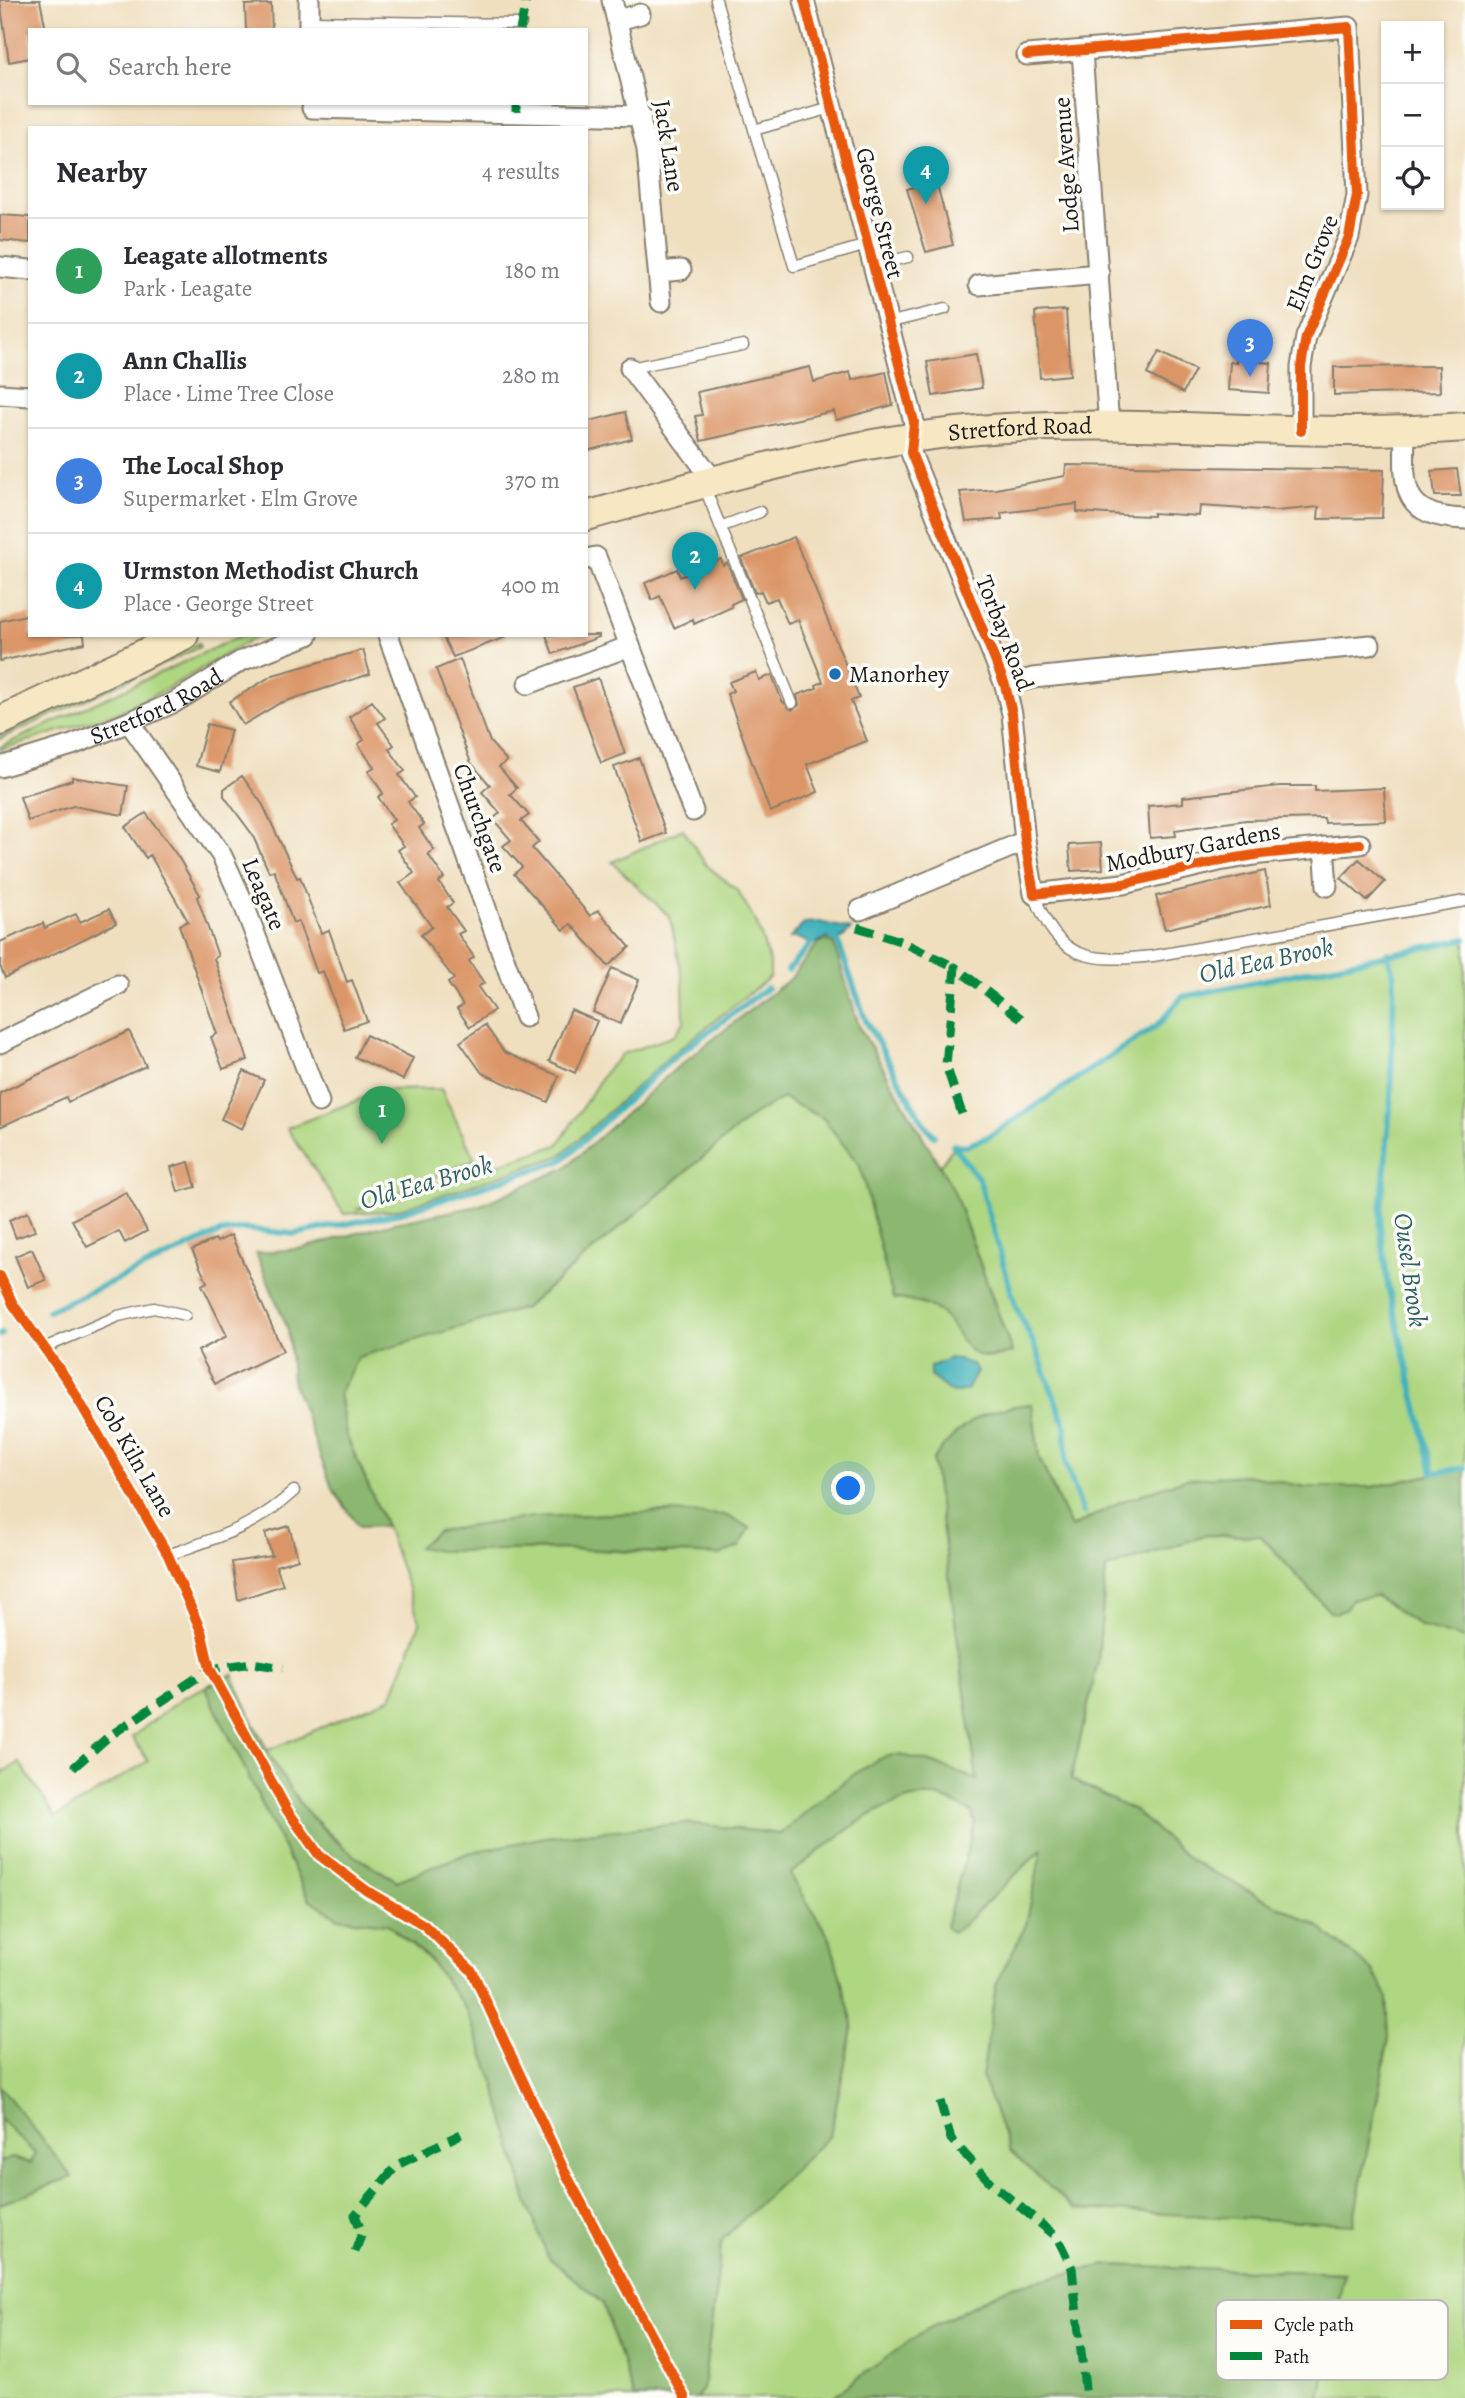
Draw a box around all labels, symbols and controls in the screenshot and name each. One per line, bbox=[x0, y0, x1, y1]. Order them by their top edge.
map controls bbox=[1381, 21, 1444, 210]
button: + bbox=[1381, 21, 1444, 84]
search box bbox=[28, 28, 588, 105]
icon: search bbox=[52, 48, 90, 86]
text: Search here bbox=[108, 49, 232, 84]
button: − bbox=[1381, 84, 1444, 147]
street label: Lodge Avenue bbox=[1045, 96, 1087, 234]
street label: Jack Lane bbox=[646, 98, 692, 194]
street label: George Street bbox=[848, 144, 912, 282]
pin: 4 bbox=[903, 146, 949, 204]
button: locate bbox=[1381, 147, 1444, 210]
text: Nearby bbox=[56, 152, 147, 192]
text: 4 results bbox=[482, 156, 560, 187]
street label: Elm Grove bbox=[1278, 210, 1346, 316]
text: Leagate allotments bbox=[123, 238, 328, 273]
text: 1 bbox=[75, 255, 83, 286]
text: 180 m bbox=[505, 255, 560, 286]
text: Park · Leagate bbox=[123, 273, 252, 304]
pin: 3 bbox=[1227, 319, 1273, 377]
text: Ann Challis bbox=[123, 343, 247, 378]
text: 2 bbox=[73, 360, 85, 391]
text: 280 m bbox=[502, 360, 560, 391]
text: Place · Lime Tree Close bbox=[123, 378, 334, 409]
street label: Stretford Road bbox=[946, 409, 1092, 449]
text: The Local Shop bbox=[123, 448, 284, 483]
text: 3 bbox=[74, 465, 84, 496]
text: 370 m bbox=[505, 465, 560, 496]
text: Supermarket · Elm Grove bbox=[123, 483, 358, 514]
pin: 2 bbox=[672, 532, 718, 590]
text: Urmston Methodist Church bbox=[123, 553, 419, 588]
text: 4 bbox=[74, 570, 84, 601]
text: 400 m bbox=[501, 570, 560, 601]
street label: Torbay Road bbox=[968, 571, 1042, 695]
text: Place · George Street bbox=[123, 588, 314, 619]
place label: Manorhey bbox=[849, 658, 949, 690]
street label: Stretford Road bbox=[85, 660, 229, 752]
marker: Manorhey bbox=[827, 666, 843, 682]
street label: Churchgate bbox=[445, 759, 515, 877]
street label: Modbury Gardens bbox=[1103, 814, 1283, 880]
street label: Leagate bbox=[234, 853, 294, 935]
water label: Old Eea Brook bbox=[1196, 929, 1336, 992]
pin: 1 bbox=[359, 1086, 405, 1144]
water label: Old Eea Brook bbox=[356, 1147, 496, 1218]
water label: Ousel Brook bbox=[1385, 1211, 1436, 1329]
street label: Cob Kiln Lane bbox=[87, 1389, 183, 1523]
your location bbox=[831, 1471, 865, 1505]
legend bbox=[1216, 2300, 1448, 2380]
text: Cycle path bbox=[1274, 2312, 1354, 2338]
text: Path bbox=[1274, 2344, 1309, 2370]

